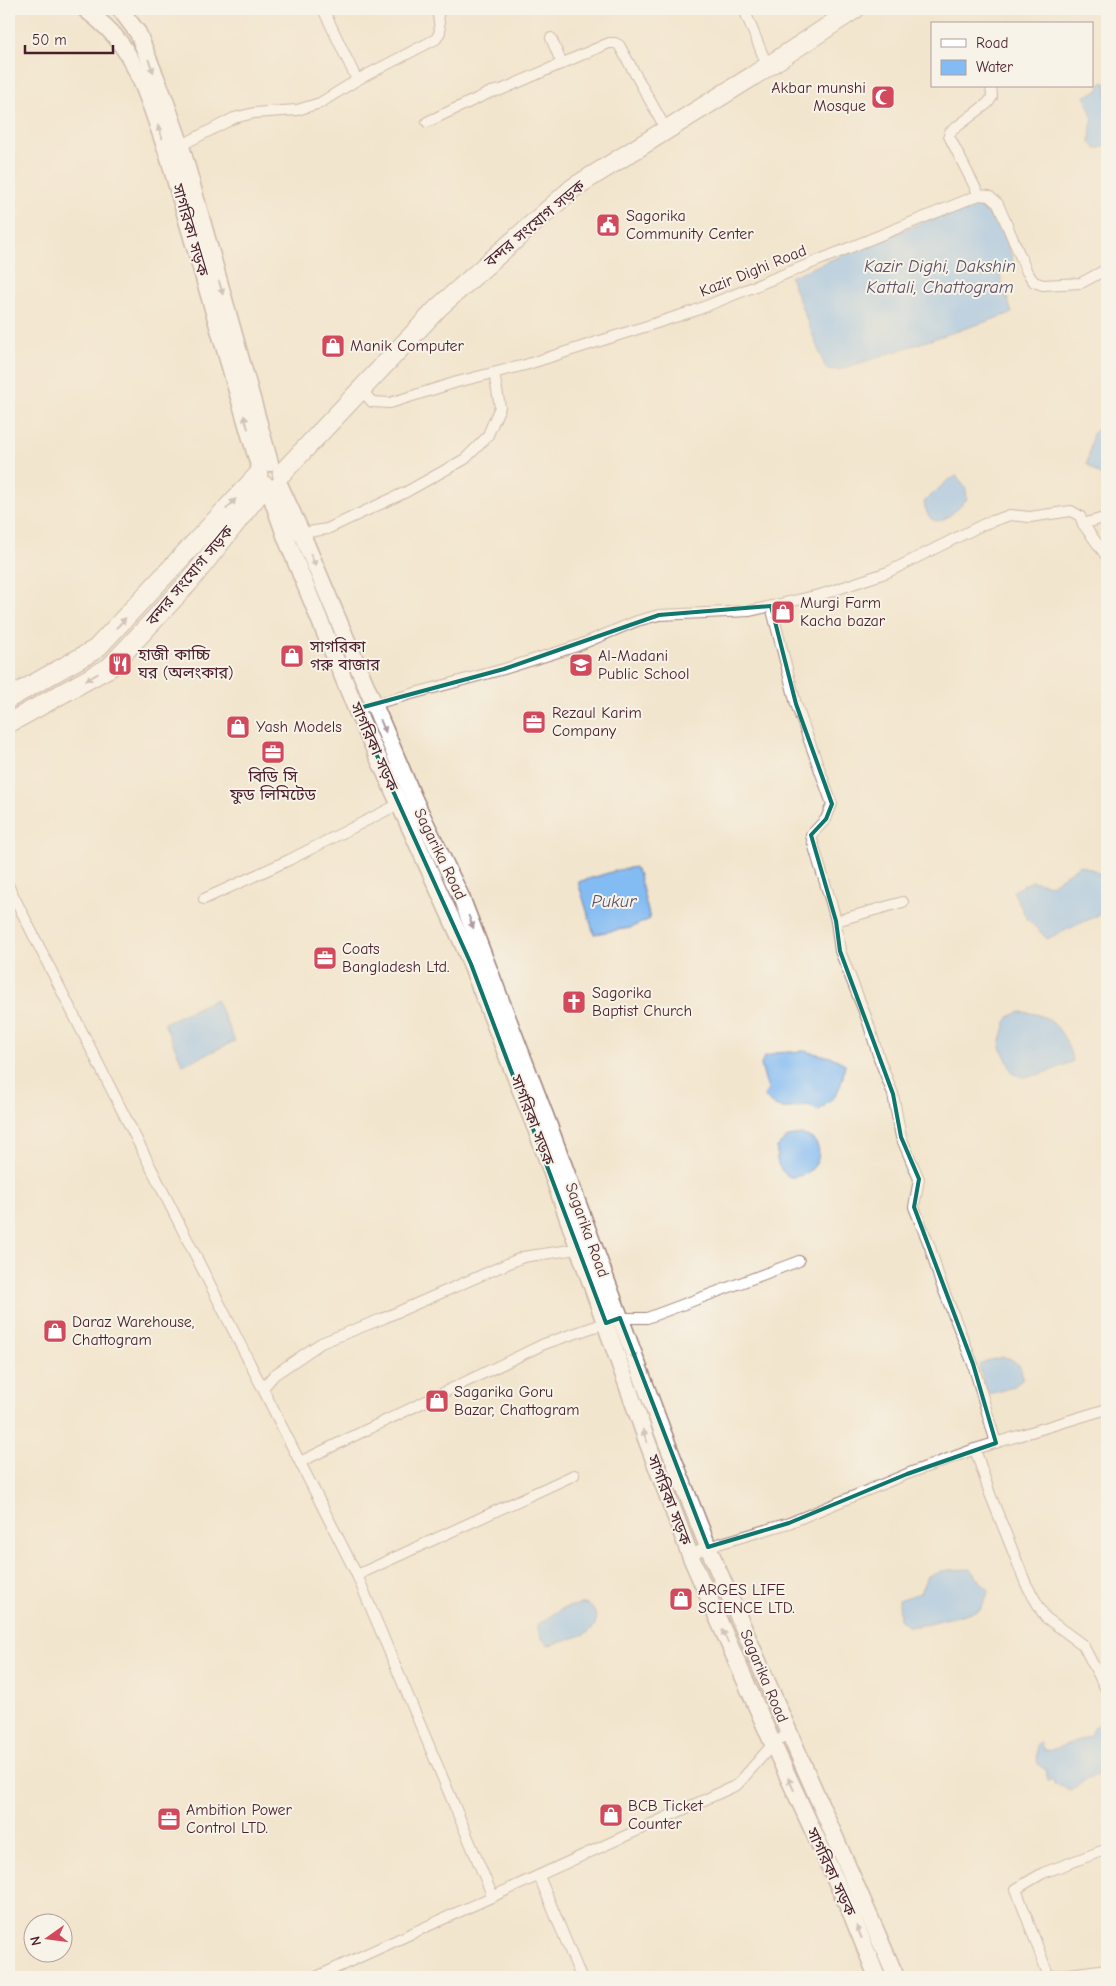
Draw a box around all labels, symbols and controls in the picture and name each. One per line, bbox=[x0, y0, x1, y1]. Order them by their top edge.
scale bar bbox=[25, 22, 112, 54]
legend bbox=[931, 22, 1094, 88]
text: 50 m bbox=[32, 31, 67, 49]
text: Road bbox=[976, 34, 1008, 52]
text: Water bbox=[976, 58, 1013, 76]
one-way arrow bbox=[148, 59, 156, 74]
place label: Akbar munshi Mosque bbox=[771, 79, 866, 115]
mosque icon: Akbar munshi Mosque bbox=[870, 84, 896, 110]
one-way arrow bbox=[156, 124, 164, 139]
street label: বন্দর সংযোগ সড়ক bbox=[481, 176, 590, 272]
street label: সাগরিকা সড়ক bbox=[168, 181, 213, 279]
place label: Sagorika Community Center bbox=[626, 207, 754, 243]
public building icon: Sagorika Community Center bbox=[595, 212, 621, 238]
street label: Kazir Dighi Road bbox=[697, 241, 809, 301]
water label: Kazir Dighi, Dakshin Kattali, Chattogram bbox=[864, 256, 1016, 298]
one-way arrow bbox=[217, 281, 225, 296]
shop icon: Manik Computer bbox=[320, 333, 346, 359]
place label: Manik Computer bbox=[350, 337, 465, 355]
one-way arrow bbox=[242, 414, 250, 430]
one-way arrow bbox=[225, 498, 237, 510]
street label: বন্দর সংযোগ সড়ক bbox=[142, 521, 238, 630]
one-way arrow bbox=[309, 553, 317, 568]
place label: Murgi Farm Kacha bazar bbox=[800, 594, 886, 630]
shop icon: Murgi Farm Kacha bazar bbox=[770, 599, 796, 625]
one-way arrow bbox=[115, 616, 126, 629]
place label: সাগরিকা গরু বাজার bbox=[309, 637, 380, 674]
shop icon: সাগরিকা গরু বাজার bbox=[279, 643, 305, 669]
place label: হাজী কাচ্চি ঘর (অলংকার) bbox=[137, 645, 234, 682]
place label: Al-Madani Public School bbox=[598, 647, 689, 683]
restaurant icon: হাজী কাচ্চি ঘর (অলংকার) bbox=[107, 651, 133, 677]
school or university icon: Al-Madani Public School bbox=[568, 652, 594, 678]
one-way arrow bbox=[85, 673, 99, 681]
street label: সাগরিকা সড়ক bbox=[346, 699, 403, 795]
place label: Rezaul Karim Company bbox=[552, 704, 642, 740]
office icon: Rezaul Karim Company bbox=[521, 709, 547, 735]
shop icon: Yash Models bbox=[225, 714, 251, 740]
place label: Yash Models bbox=[256, 718, 342, 736]
one-way arrow bbox=[379, 719, 387, 734]
office icon: বিডি সি ফুড লিমিটেড bbox=[260, 739, 286, 765]
place label: বিডি সি ফুড লিমিটেড bbox=[229, 767, 317, 804]
street label: Sagarika Road bbox=[410, 805, 470, 903]
water label: Pukur bbox=[592, 891, 637, 912]
one-way arrow bbox=[467, 915, 475, 930]
place label: Coats Bangladesh Ltd. bbox=[342, 940, 449, 976]
office icon: Coats Bangladesh Ltd. bbox=[312, 945, 338, 971]
place label: Sagorika Baptist Church bbox=[592, 984, 692, 1020]
church icon: Sagorika Baptist Church bbox=[561, 989, 587, 1015]
street label: সাগরিকা সড়ক bbox=[506, 1071, 559, 1169]
street label: Sagarika Road bbox=[562, 1180, 612, 1280]
place label: Daraz Warehouse, Chattogram bbox=[72, 1313, 194, 1349]
shop icon: Daraz Warehouse, Chattogram bbox=[42, 1318, 68, 1344]
one-way arrow bbox=[630, 1345, 637, 1360]
place label: Sagarika Goru Bazar, Chattogram bbox=[454, 1383, 580, 1419]
shop icon: Sagarika Goru Bazar, Chattogram bbox=[424, 1388, 450, 1414]
one-way arrow bbox=[641, 1429, 648, 1444]
street label: সাগরিকা সড়ক bbox=[643, 1451, 696, 1549]
place label: ARGES LIFE SCIENCE LTD. bbox=[698, 1581, 795, 1617]
shop icon: ARGES LIFE SCIENCE LTD. bbox=[668, 1586, 694, 1612]
street label: Sagarika Road bbox=[736, 1627, 792, 1725]
one-way arrow bbox=[721, 1629, 729, 1643]
one-way arrow bbox=[787, 1777, 795, 1791]
place label: BCB Ticket Counter bbox=[628, 1797, 703, 1833]
place label: Ambition Power Control LTD. bbox=[186, 1801, 293, 1837]
shop icon: BCB Ticket Counter bbox=[598, 1802, 624, 1828]
office icon: Ambition Power Control LTD. bbox=[156, 1806, 182, 1832]
street label: সাগরিকা সড়ক bbox=[802, 1824, 861, 1920]
north arrow bbox=[22, 1914, 72, 1964]
one-way arrow bbox=[854, 1925, 862, 1939]
text: N bbox=[27, 1935, 45, 1948]

